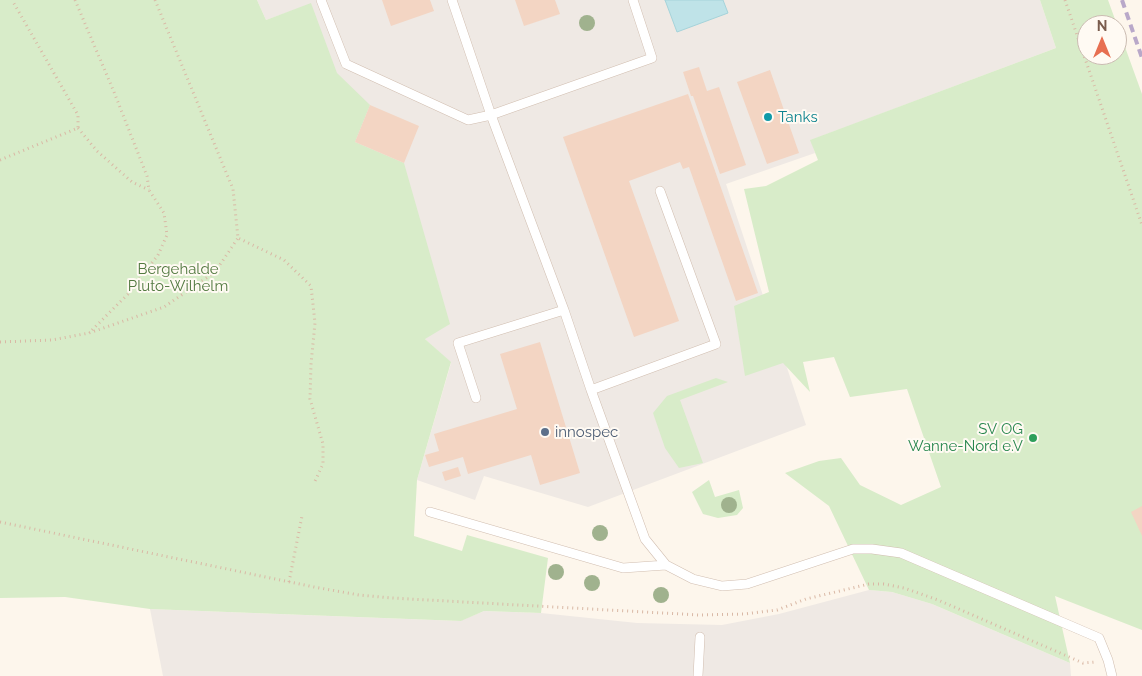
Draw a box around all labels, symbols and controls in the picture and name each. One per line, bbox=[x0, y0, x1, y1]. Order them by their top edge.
north arrow bbox=[1077, 15, 1127, 65]
text: N bbox=[1097, 18, 1107, 34]
place label: Tanks bbox=[778, 108, 818, 126]
marker: Tanks bbox=[762, 111, 774, 123]
park label: Bergehalde Pluto-Wilhelm bbox=[128, 260, 228, 295]
place label: SV OG Wanne-Nord e.V bbox=[908, 420, 1023, 455]
place label: innospec bbox=[555, 423, 618, 441]
marker: innospec bbox=[539, 426, 551, 438]
marker: SV OG Wanne-Nord e.V bbox=[1027, 432, 1039, 444]

